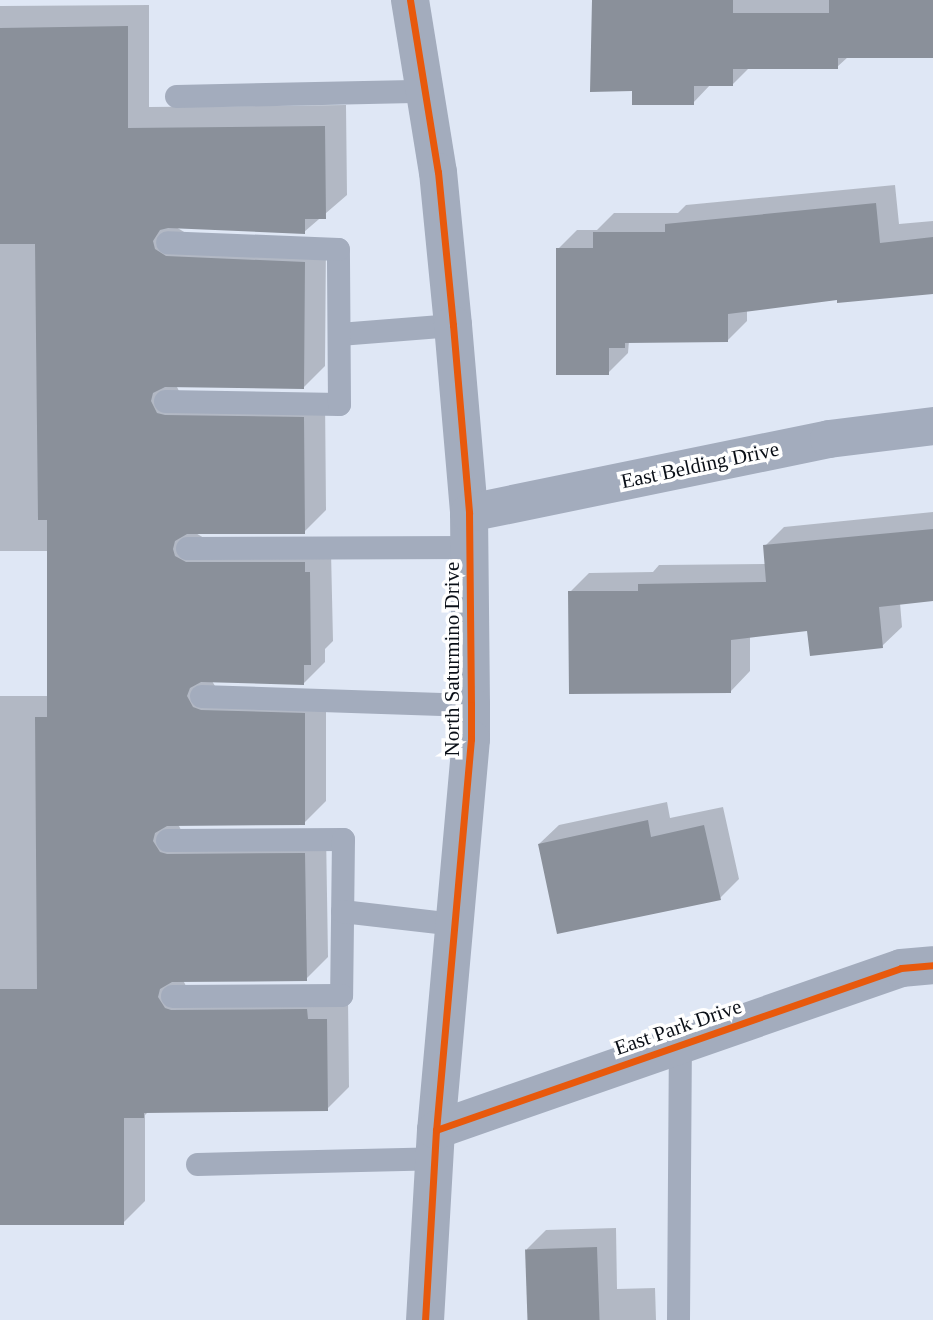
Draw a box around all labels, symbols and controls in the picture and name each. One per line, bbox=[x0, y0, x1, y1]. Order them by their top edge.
street label: East Belding Drive bbox=[619, 436, 781, 494]
street label: North Saturmino Drive bbox=[439, 562, 465, 756]
street label: East Park Drive bbox=[611, 993, 745, 1061]

